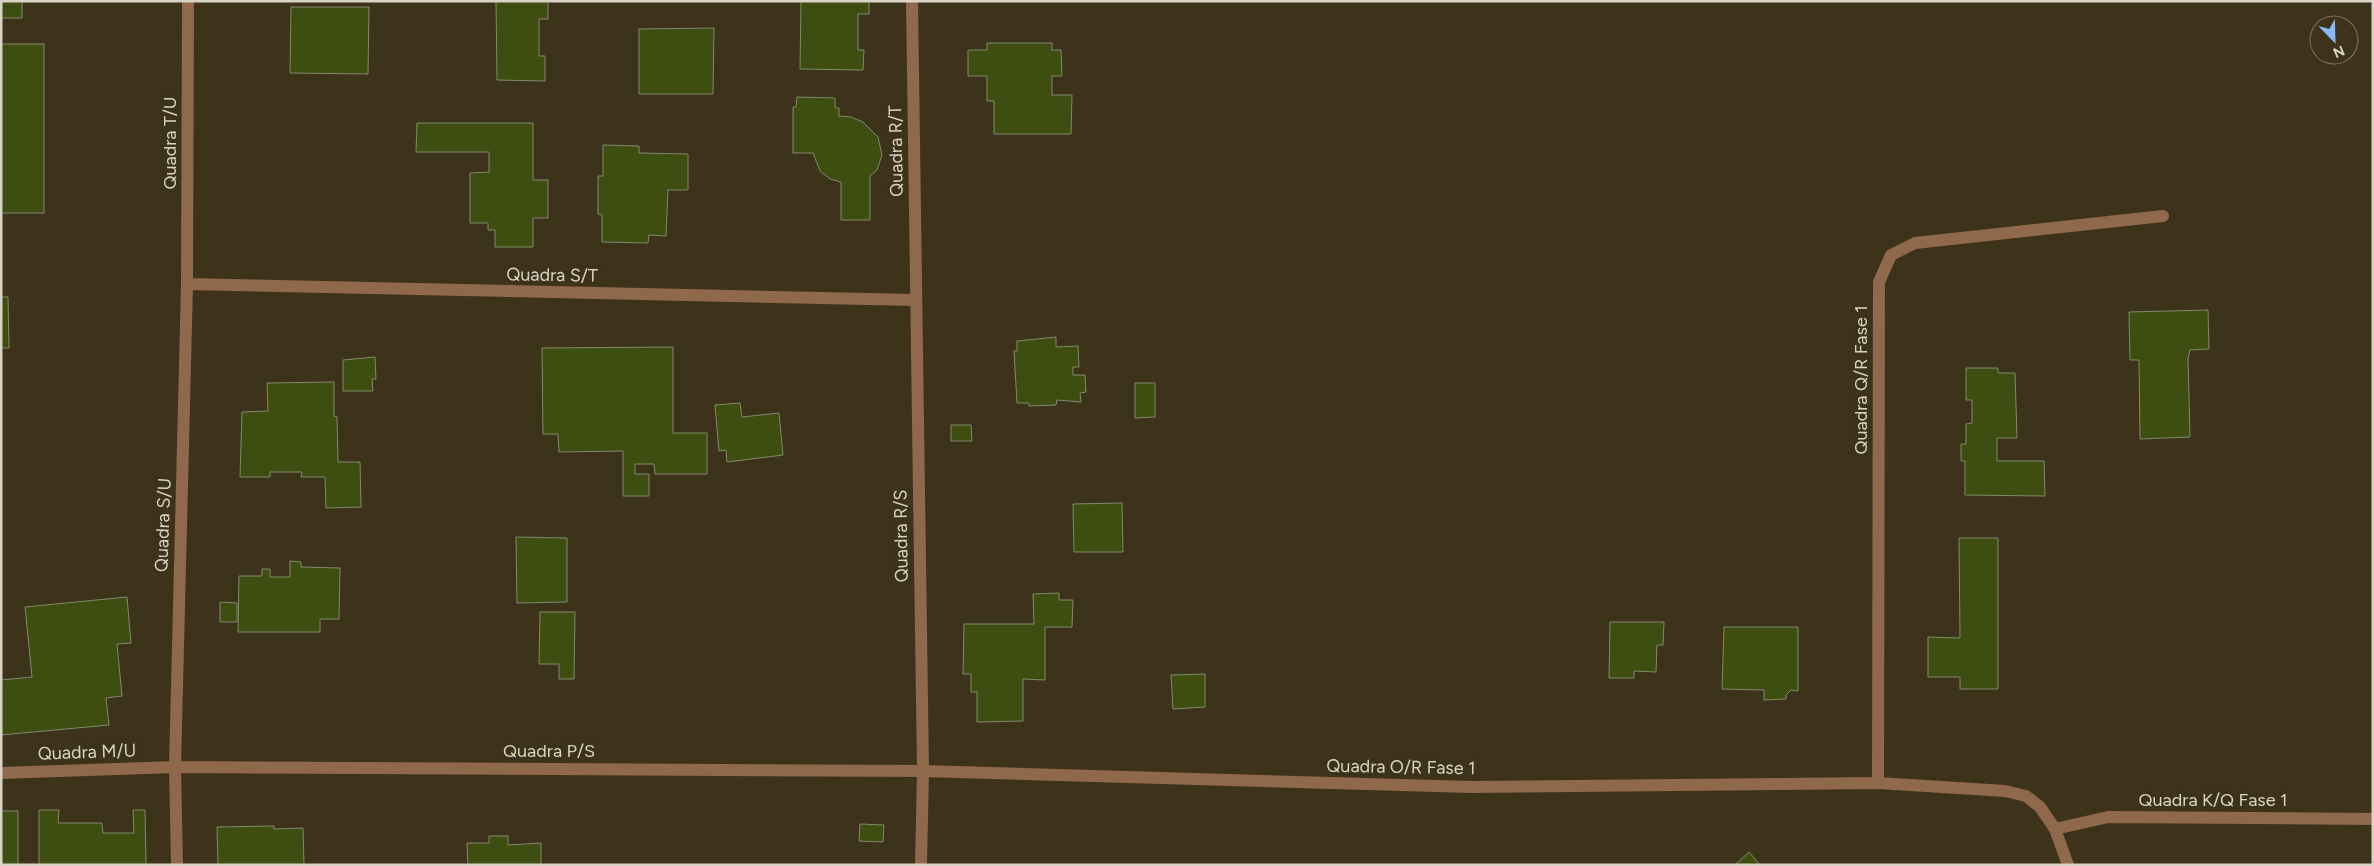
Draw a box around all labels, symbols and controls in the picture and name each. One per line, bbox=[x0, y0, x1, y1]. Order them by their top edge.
north arrow bbox=[2309, 15, 2359, 65]
text: N bbox=[2331, 42, 2347, 61]
street label: Quadra T/U bbox=[159, 96, 181, 190]
street label: Quadra R/T bbox=[884, 105, 908, 197]
street label: Quadra S/T bbox=[506, 263, 598, 287]
street label: Quadra Q/R Fase 1 bbox=[1850, 305, 1872, 455]
street label: Quadra S/U bbox=[150, 477, 176, 573]
street label: Quadra R/S bbox=[889, 489, 913, 583]
street label: Quadra M/U bbox=[37, 739, 137, 765]
street label: Quadra P/S bbox=[503, 740, 595, 762]
street label: Quadra O/R Fase 1 bbox=[1326, 755, 1476, 779]
street label: Quadra K/Q Fase 1 bbox=[2139, 789, 2287, 811]

